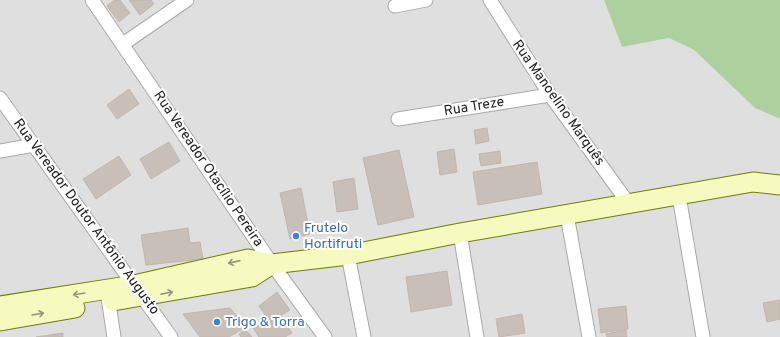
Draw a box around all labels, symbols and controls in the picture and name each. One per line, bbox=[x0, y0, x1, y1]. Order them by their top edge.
street label: Rua Manoelino Marquês bbox=[508, 37, 608, 169]
street label: Rua Vereador Otacílio Pereira bbox=[149, 88, 267, 250]
street label: Rua Treze bbox=[443, 94, 505, 120]
street label: Rua Vereador Doutor Antônio Augusto bbox=[9, 116, 163, 318]
place label: Frutelo Hortifruti bbox=[304, 220, 362, 253]
marker: Frutelo Hortifruti bbox=[291, 231, 301, 241]
one-way arrow bbox=[227, 259, 240, 267]
one-way arrow bbox=[160, 289, 173, 297]
one-way arrow bbox=[73, 290, 86, 298]
one-way arrow bbox=[32, 310, 45, 318]
place label: Trigo & Torra bbox=[225, 314, 305, 331]
marker: Trigo & Torra bbox=[212, 317, 222, 327]

